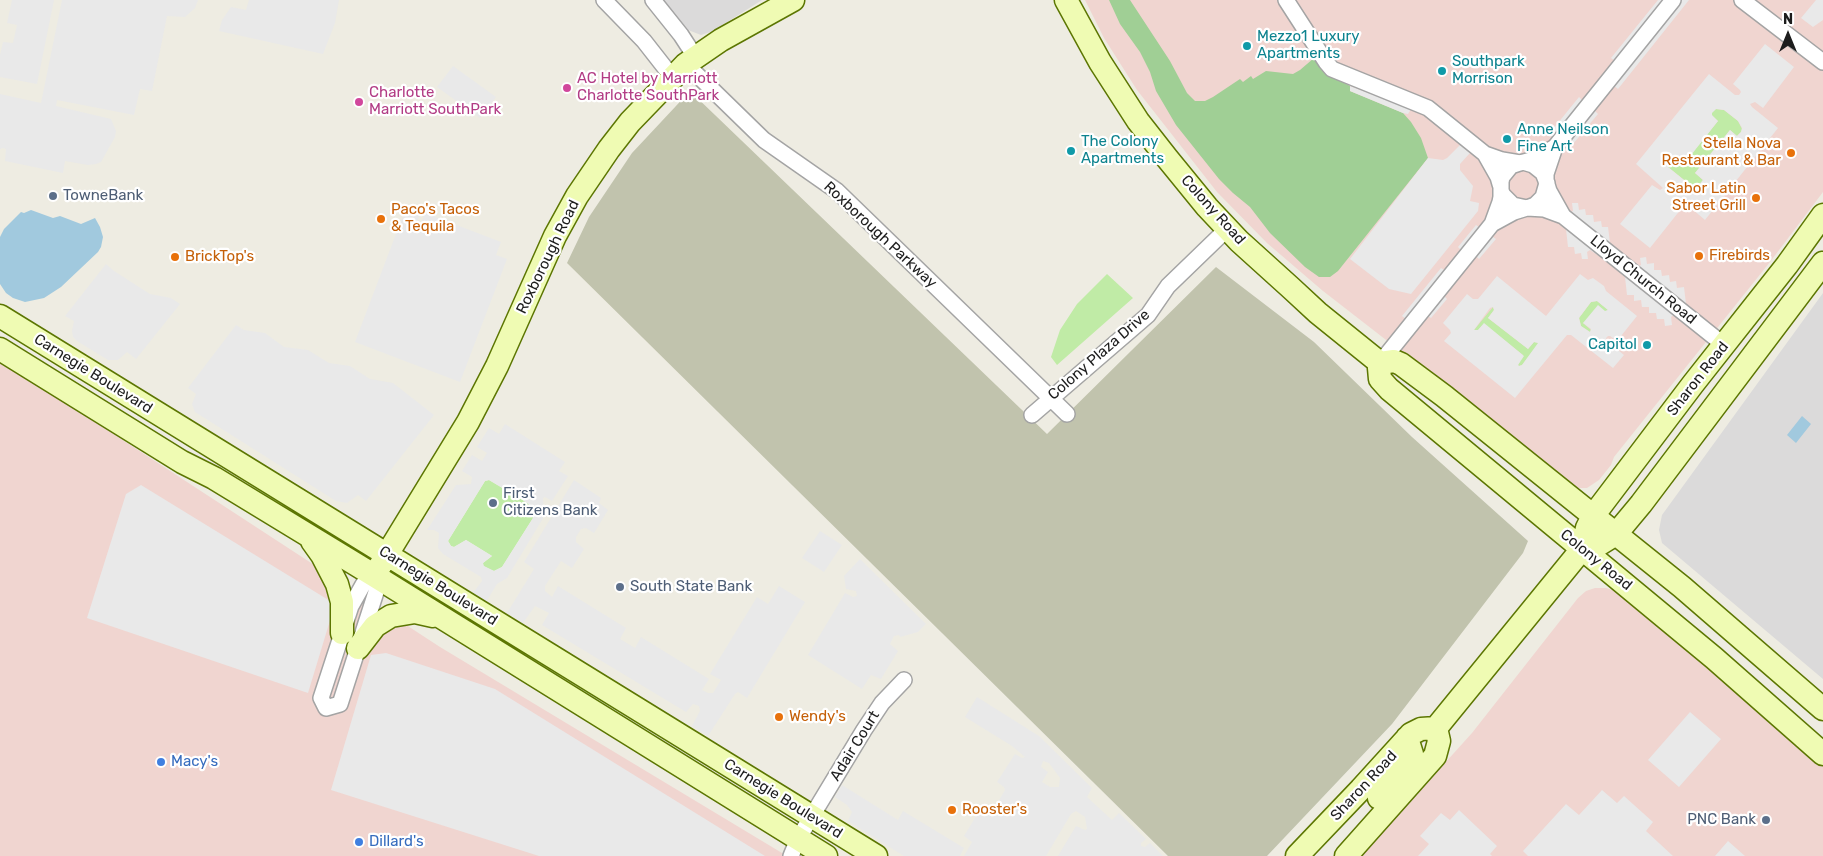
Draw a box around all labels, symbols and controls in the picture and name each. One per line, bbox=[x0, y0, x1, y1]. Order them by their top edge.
north arrow bbox=[1763, 10, 1813, 60]
text: N bbox=[1783, 11, 1793, 28]
place label: Mezzo1 Luxury Apartments bbox=[1257, 28, 1359, 63]
marker: Mezzo1 Luxury Apartments bbox=[1241, 40, 1253, 52]
place label: Southpark Morrison bbox=[1452, 53, 1525, 88]
marker: Southpark Morrison bbox=[1436, 65, 1448, 77]
place label: AC Hotel by Marriott Charlotte SouthPark bbox=[577, 70, 719, 105]
marker: AC Hotel by Marriott Charlotte SouthPark bbox=[561, 82, 573, 94]
place label: Charlotte Marriott SouthPark bbox=[369, 84, 501, 119]
marker: Charlotte Marriott SouthPark bbox=[353, 96, 365, 108]
place label: Anne Neilson Fine Art bbox=[1517, 121, 1609, 156]
place label: The Colony Apartments bbox=[1081, 133, 1164, 168]
marker: Anne Neilson Fine Art bbox=[1501, 133, 1513, 145]
place label: Stella Nova Restaurant & Bar bbox=[1662, 135, 1781, 170]
marker: The Colony Apartments bbox=[1065, 145, 1077, 157]
marker: Stella Nova Restaurant & Bar bbox=[1785, 147, 1797, 159]
street label: Colony Road bbox=[1177, 172, 1249, 248]
street label: Roxborough Parkway bbox=[820, 178, 940, 292]
place label: Sabor Latin Street Grill bbox=[1666, 180, 1746, 215]
place label: TowneBank bbox=[63, 187, 143, 205]
marker: TowneBank bbox=[47, 190, 59, 202]
marker: Sabor Latin Street Grill bbox=[1750, 192, 1762, 204]
street label: Roxborough Road bbox=[513, 197, 583, 317]
place label: Paco's Tacos & Tequila bbox=[391, 201, 480, 236]
marker: Paco's Tacos & Tequila bbox=[375, 213, 387, 225]
street label: Lloyd Church Road bbox=[1586, 232, 1700, 328]
place label: Firebirds bbox=[1709, 247, 1770, 265]
place label: BrickTop's bbox=[185, 248, 254, 266]
marker: Firebirds bbox=[1693, 250, 1705, 262]
marker: BrickTop's bbox=[169, 251, 181, 263]
street label: Colony Plaza Drive bbox=[1044, 306, 1154, 404]
street label: Carnegie Boulevard bbox=[30, 330, 156, 418]
place label: Capitol bbox=[1588, 336, 1637, 354]
street label: Sharon Road bbox=[1663, 338, 1733, 420]
marker: Capitol bbox=[1641, 339, 1653, 351]
place label: First Citizens Bank bbox=[503, 485, 598, 520]
marker: First Citizens Bank bbox=[487, 497, 499, 509]
street label: Colony Road bbox=[1556, 526, 1636, 594]
street label: Carnegie Boulevard bbox=[375, 542, 501, 630]
place label: South State Bank bbox=[630, 578, 752, 596]
marker: South State Bank bbox=[614, 581, 626, 593]
place label: Wendy's bbox=[789, 708, 846, 726]
street label: Adair Court bbox=[826, 708, 884, 784]
marker: Wendy's bbox=[773, 711, 785, 723]
street label: Sharon Road bbox=[1327, 747, 1401, 825]
place label: Macy's bbox=[171, 753, 218, 771]
street label: Carnegie Boulevard bbox=[720, 755, 846, 843]
marker: Macy's bbox=[155, 756, 167, 768]
place label: Rooster's bbox=[962, 801, 1027, 819]
marker: Rooster's bbox=[946, 804, 958, 816]
place label: PNC Bank bbox=[1687, 811, 1756, 829]
marker: PNC Bank bbox=[1760, 814, 1772, 826]
place label: Dillard's bbox=[369, 833, 424, 851]
marker: Dillard's bbox=[353, 836, 365, 848]

